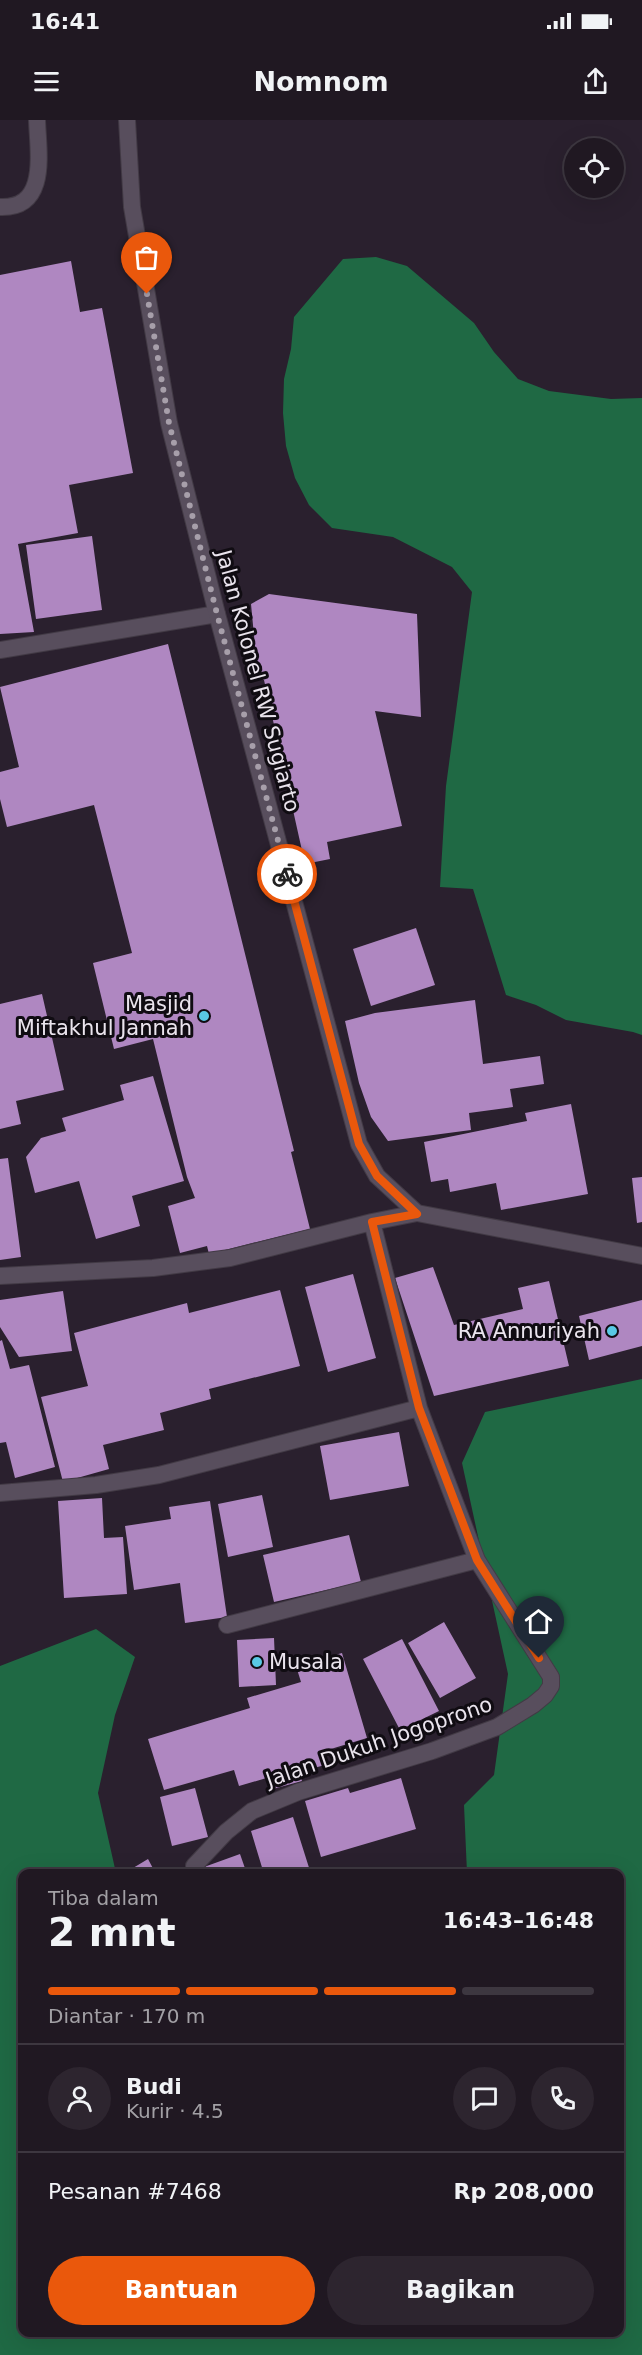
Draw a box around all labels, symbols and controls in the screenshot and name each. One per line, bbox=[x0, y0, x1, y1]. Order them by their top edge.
text: 16:41 bbox=[30, 9, 100, 34]
icon: menu bbox=[30, 65, 63, 98]
icon: share bbox=[579, 65, 612, 98]
text: Nomnom bbox=[253, 66, 389, 97]
map controls bbox=[564, 138, 624, 198]
button: locate bbox=[564, 138, 624, 198]
pin bbox=[121, 232, 172, 294]
icon: bag bbox=[130, 241, 163, 274]
street label: Jalan Kolonel RW Sugiarto bbox=[211, 545, 305, 815]
courier bbox=[257, 844, 317, 904]
icon: bike bbox=[271, 858, 304, 891]
place label: Masjid Miftakhul Jannah bbox=[17, 992, 192, 1040]
marker: Masjid Miftakhul Jannah bbox=[197, 1009, 211, 1023]
place label: RA Annuriyah bbox=[458, 1319, 600, 1343]
marker: RA Annuriyah bbox=[605, 1324, 619, 1338]
pin bbox=[513, 1596, 564, 1658]
icon: home bbox=[522, 1605, 555, 1638]
place label: Musala bbox=[269, 1650, 343, 1674]
marker: Musala bbox=[250, 1655, 264, 1669]
street label: Jalan Dukuh Jogoprono bbox=[261, 1692, 495, 1793]
text: Tiba dalam bbox=[48, 1886, 159, 1910]
text: 16:43–16:48 bbox=[443, 1908, 594, 1933]
text: 2 mnt bbox=[48, 1910, 176, 1955]
text: Diantar · 170 m bbox=[48, 2004, 205, 2028]
button: person bbox=[48, 2067, 111, 2130]
button: chat bbox=[453, 2067, 516, 2130]
button: phone bbox=[531, 2067, 594, 2130]
text: Budi bbox=[126, 2074, 182, 2099]
text: Kurir · 4.5 bbox=[126, 2099, 224, 2123]
text: Pesanan #7468 bbox=[48, 2179, 222, 2204]
text: Rp 208,000 bbox=[453, 2179, 594, 2204]
button: Bantuan bbox=[48, 2256, 315, 2325]
button: Bagikan bbox=[327, 2256, 594, 2325]

